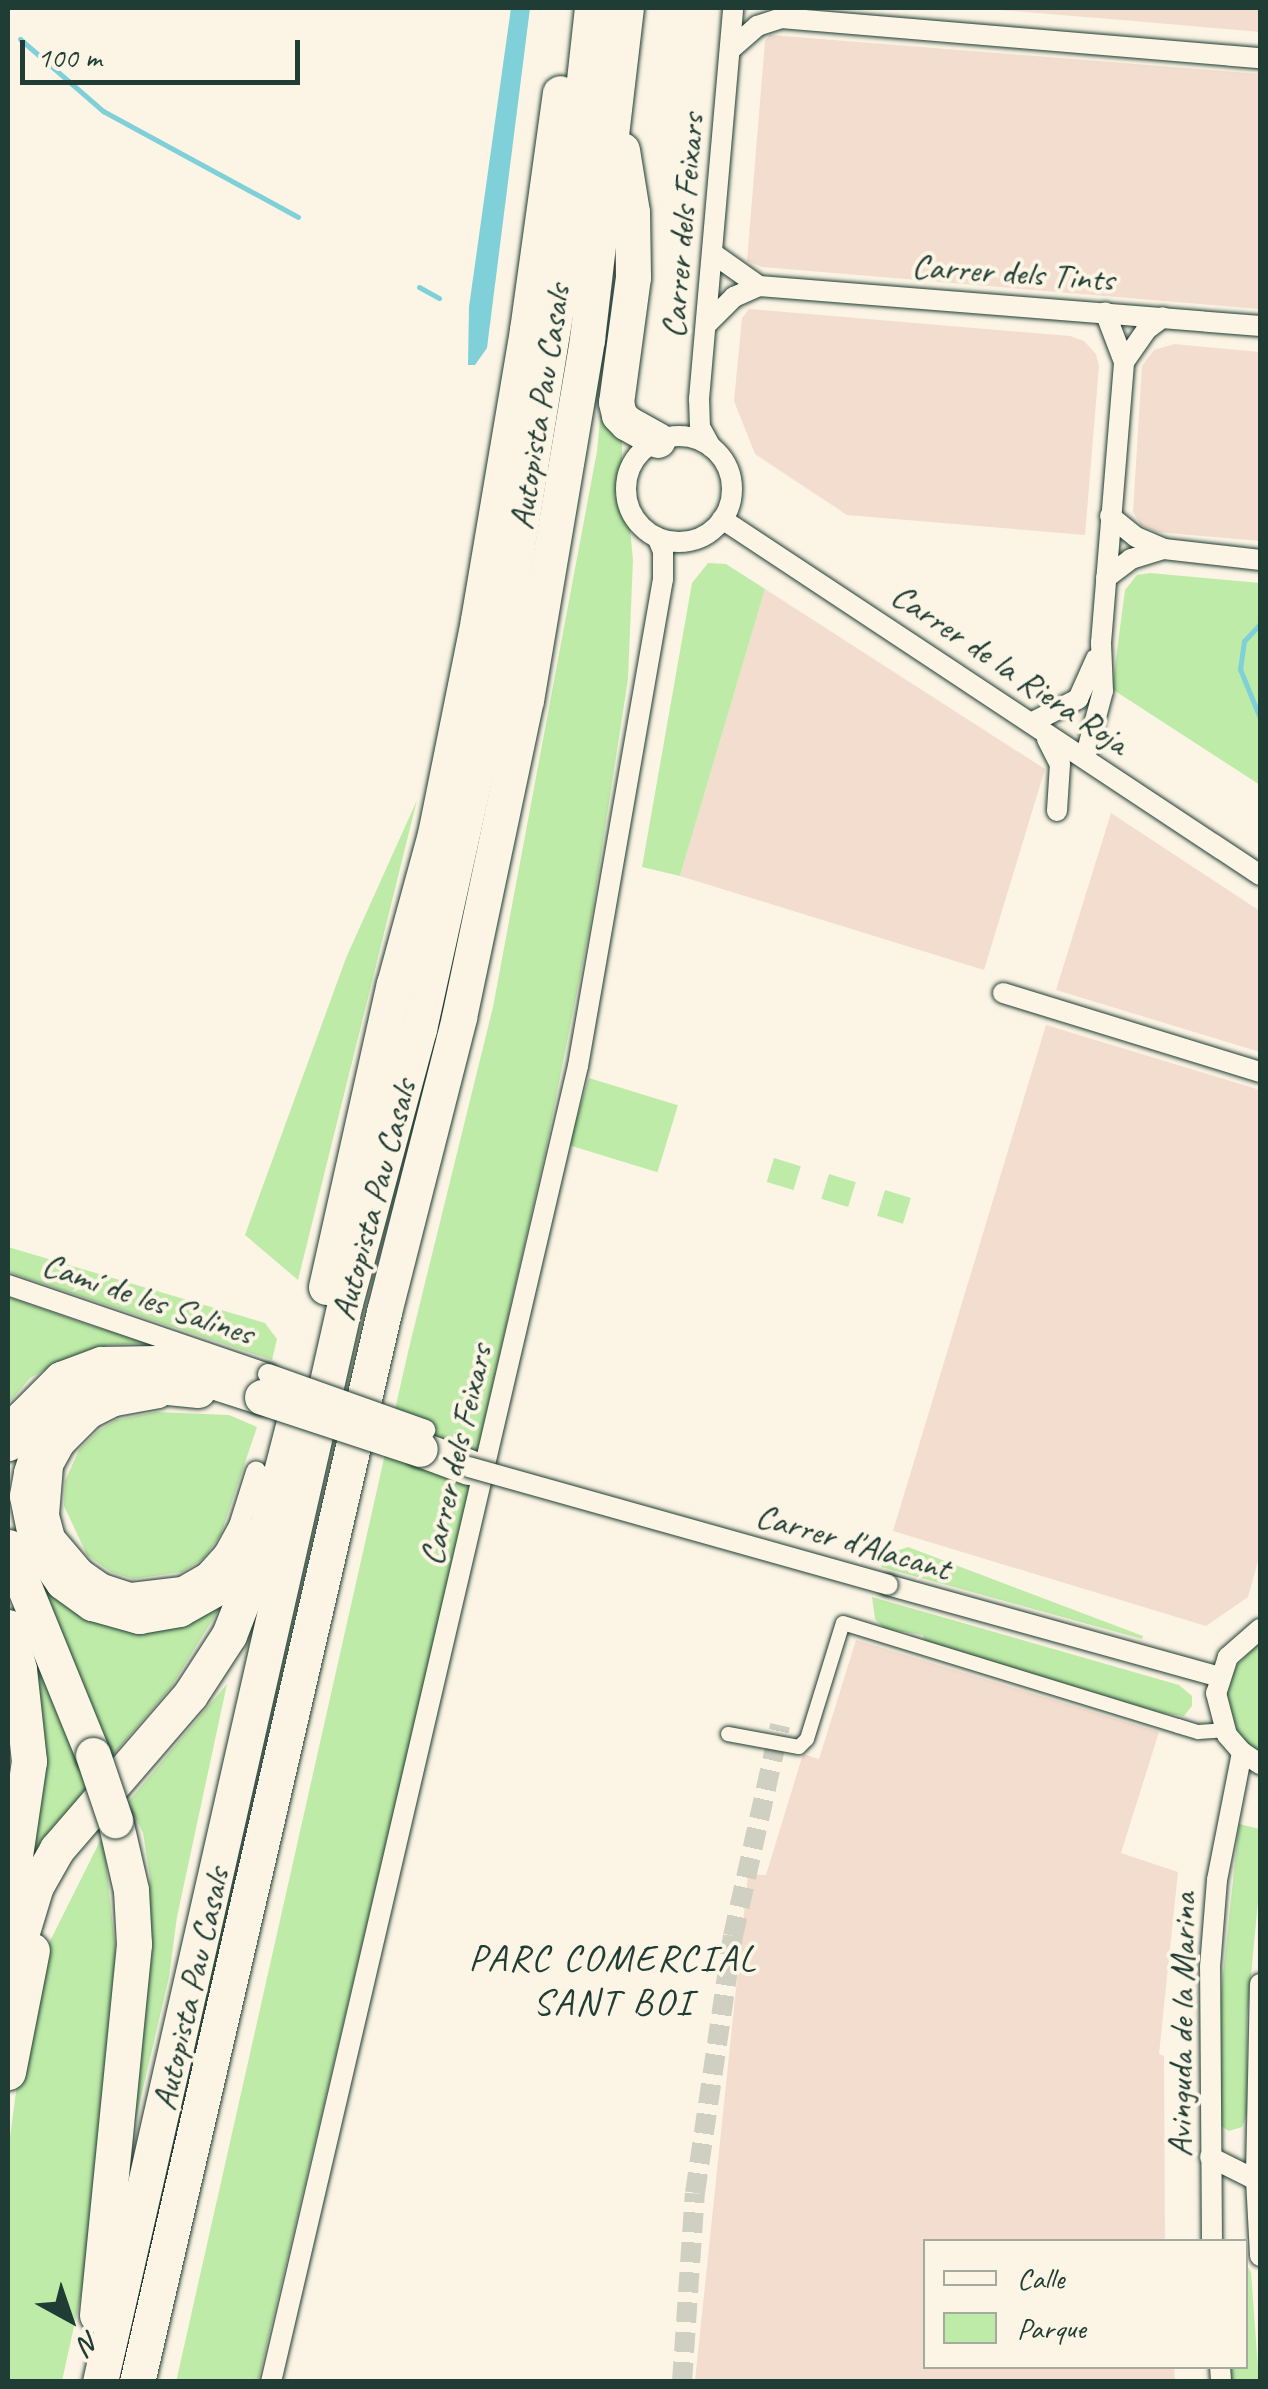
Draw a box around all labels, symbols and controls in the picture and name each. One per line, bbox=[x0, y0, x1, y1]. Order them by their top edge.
scale bar bbox=[25, 20, 305, 82]
text: 100 m bbox=[37, 38, 102, 76]
street label: Carrer dels Feixars bbox=[652, 112, 714, 340]
street label: Carrer dels Tints bbox=[910, 245, 1116, 301]
street label: Autopista Pau Casals bbox=[500, 281, 580, 533]
street label: Carrer de la Riera Roja bbox=[884, 574, 1136, 764]
street label: Autopista Pau Casals bbox=[322, 1075, 426, 1325]
street label: Camí de les Salines bbox=[37, 1243, 259, 1355]
street label: Carrer dels Feixars bbox=[410, 1341, 502, 1569]
street label: Carrer d'Alacant bbox=[751, 1494, 955, 1590]
street label: Autopista Pau Casals bbox=[143, 1863, 239, 2115]
street label: Avinguda de la Marina bbox=[1159, 1891, 1205, 2159]
district label: PARC COMERCIAL SANT BOI bbox=[470, 1935, 756, 2025]
legend bbox=[923, 2239, 1248, 2369]
text: Calle bbox=[1017, 2259, 1064, 2297]
north arrow bbox=[20, 2269, 120, 2369]
text: Parque bbox=[1017, 2309, 1086, 2347]
text: N bbox=[72, 2323, 107, 2361]

